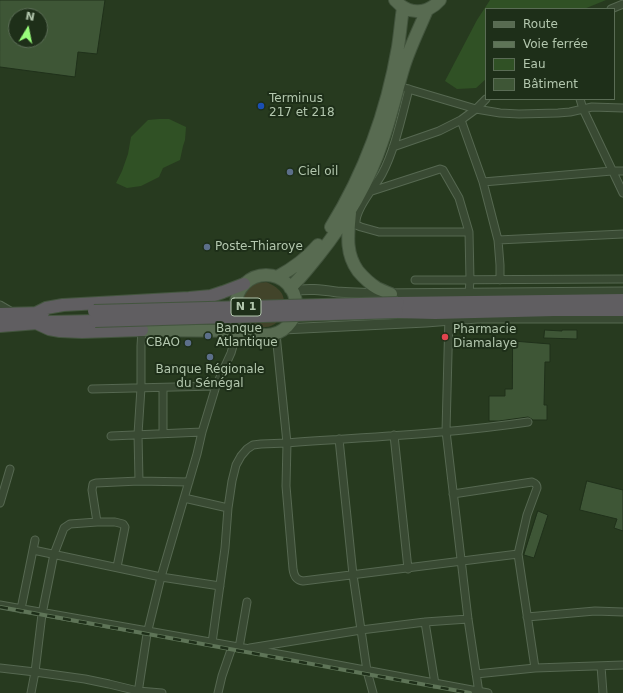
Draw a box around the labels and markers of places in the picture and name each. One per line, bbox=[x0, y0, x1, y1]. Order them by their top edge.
place label: Terminus 217 et 218 bbox=[269, 92, 335, 120]
marker: Terminus 217 et 218 bbox=[256, 101, 266, 111]
place label: Ciel oil bbox=[298, 165, 338, 179]
marker: Ciel oil bbox=[285, 167, 295, 177]
place label: Poste-Thiaroye bbox=[215, 240, 303, 254]
marker: Poste-Thiaroye bbox=[202, 242, 212, 252]
place label: Banque Atlantique bbox=[216, 322, 278, 350]
place label: Pharmacie Diamalaye bbox=[453, 323, 517, 351]
marker: Banque Atlantique bbox=[203, 331, 213, 341]
marker: Pharmacie Diamalaye bbox=[440, 332, 450, 342]
place label: CBAO bbox=[146, 336, 180, 350]
marker: CBAO bbox=[183, 338, 193, 348]
marker: Banque Régionale du Sénégal bbox=[205, 352, 215, 362]
place label: Banque Régionale du Sénégal bbox=[156, 363, 264, 391]

